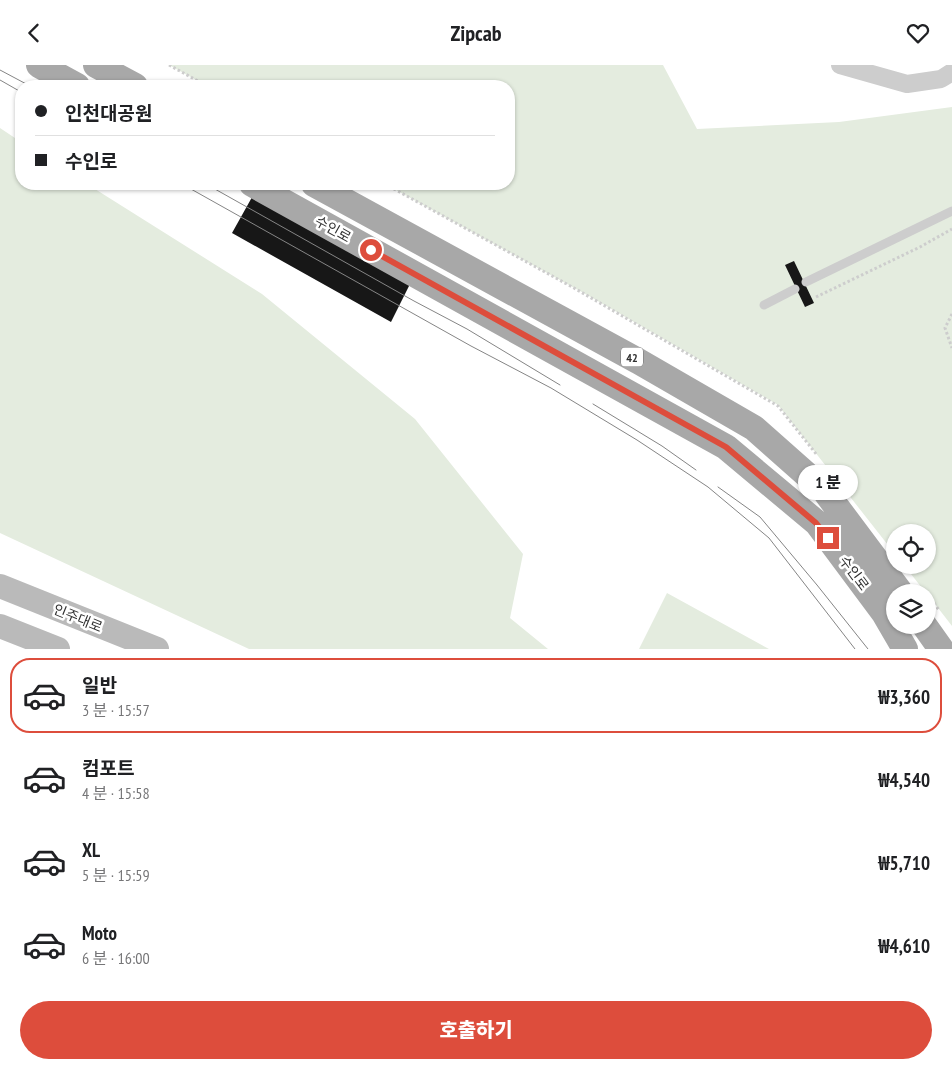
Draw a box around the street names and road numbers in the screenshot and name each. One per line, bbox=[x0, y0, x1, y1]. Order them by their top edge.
street label: 수인로 bbox=[312, 212, 354, 246]
road number: 42 bbox=[621, 347, 643, 367]
street label: 수인로 bbox=[835, 552, 873, 594]
street label: 인주대로 bbox=[51, 600, 105, 636]

